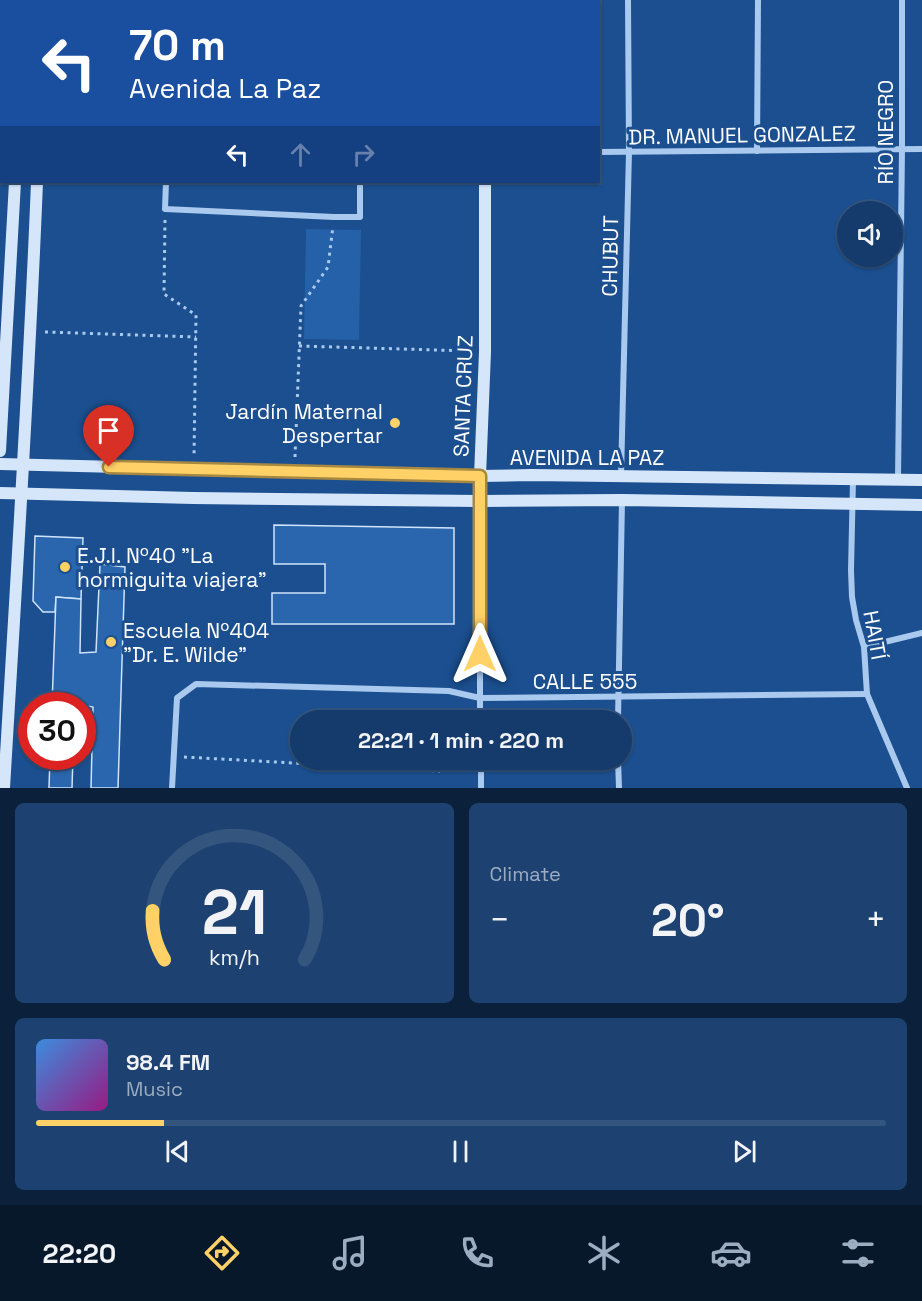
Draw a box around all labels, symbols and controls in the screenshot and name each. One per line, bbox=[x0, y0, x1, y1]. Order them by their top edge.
text: 70 m bbox=[129, 19, 226, 72]
icon: left bbox=[30, 24, 108, 102]
text: Avenida La Paz bbox=[129, 71, 321, 106]
street label: RÍO NEGRO bbox=[872, 80, 899, 184]
street label: DR. MANUEL GONZALEZ bbox=[628, 120, 856, 150]
icon: left bbox=[221, 138, 254, 171]
icon: ahead bbox=[284, 138, 317, 171]
icon: right bbox=[347, 138, 380, 171]
map controls bbox=[837, 201, 903, 267]
button: sound bbox=[837, 201, 903, 267]
street label: CHUBUT bbox=[596, 215, 624, 297]
street label: SANTA CRUZ bbox=[447, 335, 479, 457]
place label: Jardín Maternal Despertar bbox=[225, 398, 383, 449]
pin bbox=[83, 405, 134, 467]
icon: arrive bbox=[92, 414, 125, 447]
marker: Jardín Maternal Despertar bbox=[388, 416, 402, 430]
street label: AVENIDA LA PAZ bbox=[510, 444, 664, 471]
place label: E.J.I. Nº40 "La hormiguita viajera" bbox=[77, 542, 267, 593]
marker: E.J.I. Nº40 "La hormiguita viajera" bbox=[58, 560, 72, 574]
street label: HAITÍ bbox=[857, 608, 893, 662]
place label: Escuela Nº404 "Dr. E. Wilde" bbox=[123, 617, 269, 668]
position arrow bbox=[448, 622, 512, 686]
marker: Escuela Nº404 "Dr. E. Wilde" bbox=[104, 635, 118, 649]
street label: CALLE 555 bbox=[533, 668, 637, 695]
speed limit sign: 30 bbox=[18, 692, 96, 770]
text: 22:21 · 1 min · 220 m bbox=[358, 726, 564, 754]
text: Climate bbox=[490, 861, 561, 887]
text: 21 bbox=[202, 873, 267, 952]
text: 20° bbox=[651, 892, 725, 949]
text: − bbox=[490, 899, 510, 941]
text: + bbox=[866, 899, 886, 941]
text: km/h bbox=[209, 944, 260, 971]
text: 98.4 FM bbox=[126, 1048, 210, 1076]
text: Music bbox=[126, 1076, 183, 1102]
icon: previous bbox=[161, 1135, 194, 1168]
icon: pause bbox=[444, 1135, 477, 1168]
icon: next bbox=[728, 1135, 761, 1168]
icon: directions bbox=[201, 1232, 243, 1274]
icon: music bbox=[329, 1232, 371, 1274]
icon: phone bbox=[456, 1232, 498, 1274]
icon: climate bbox=[583, 1232, 625, 1274]
icon: car bbox=[710, 1232, 752, 1274]
icon: filters bbox=[837, 1232, 879, 1274]
text: 22:20 bbox=[43, 1236, 116, 1271]

